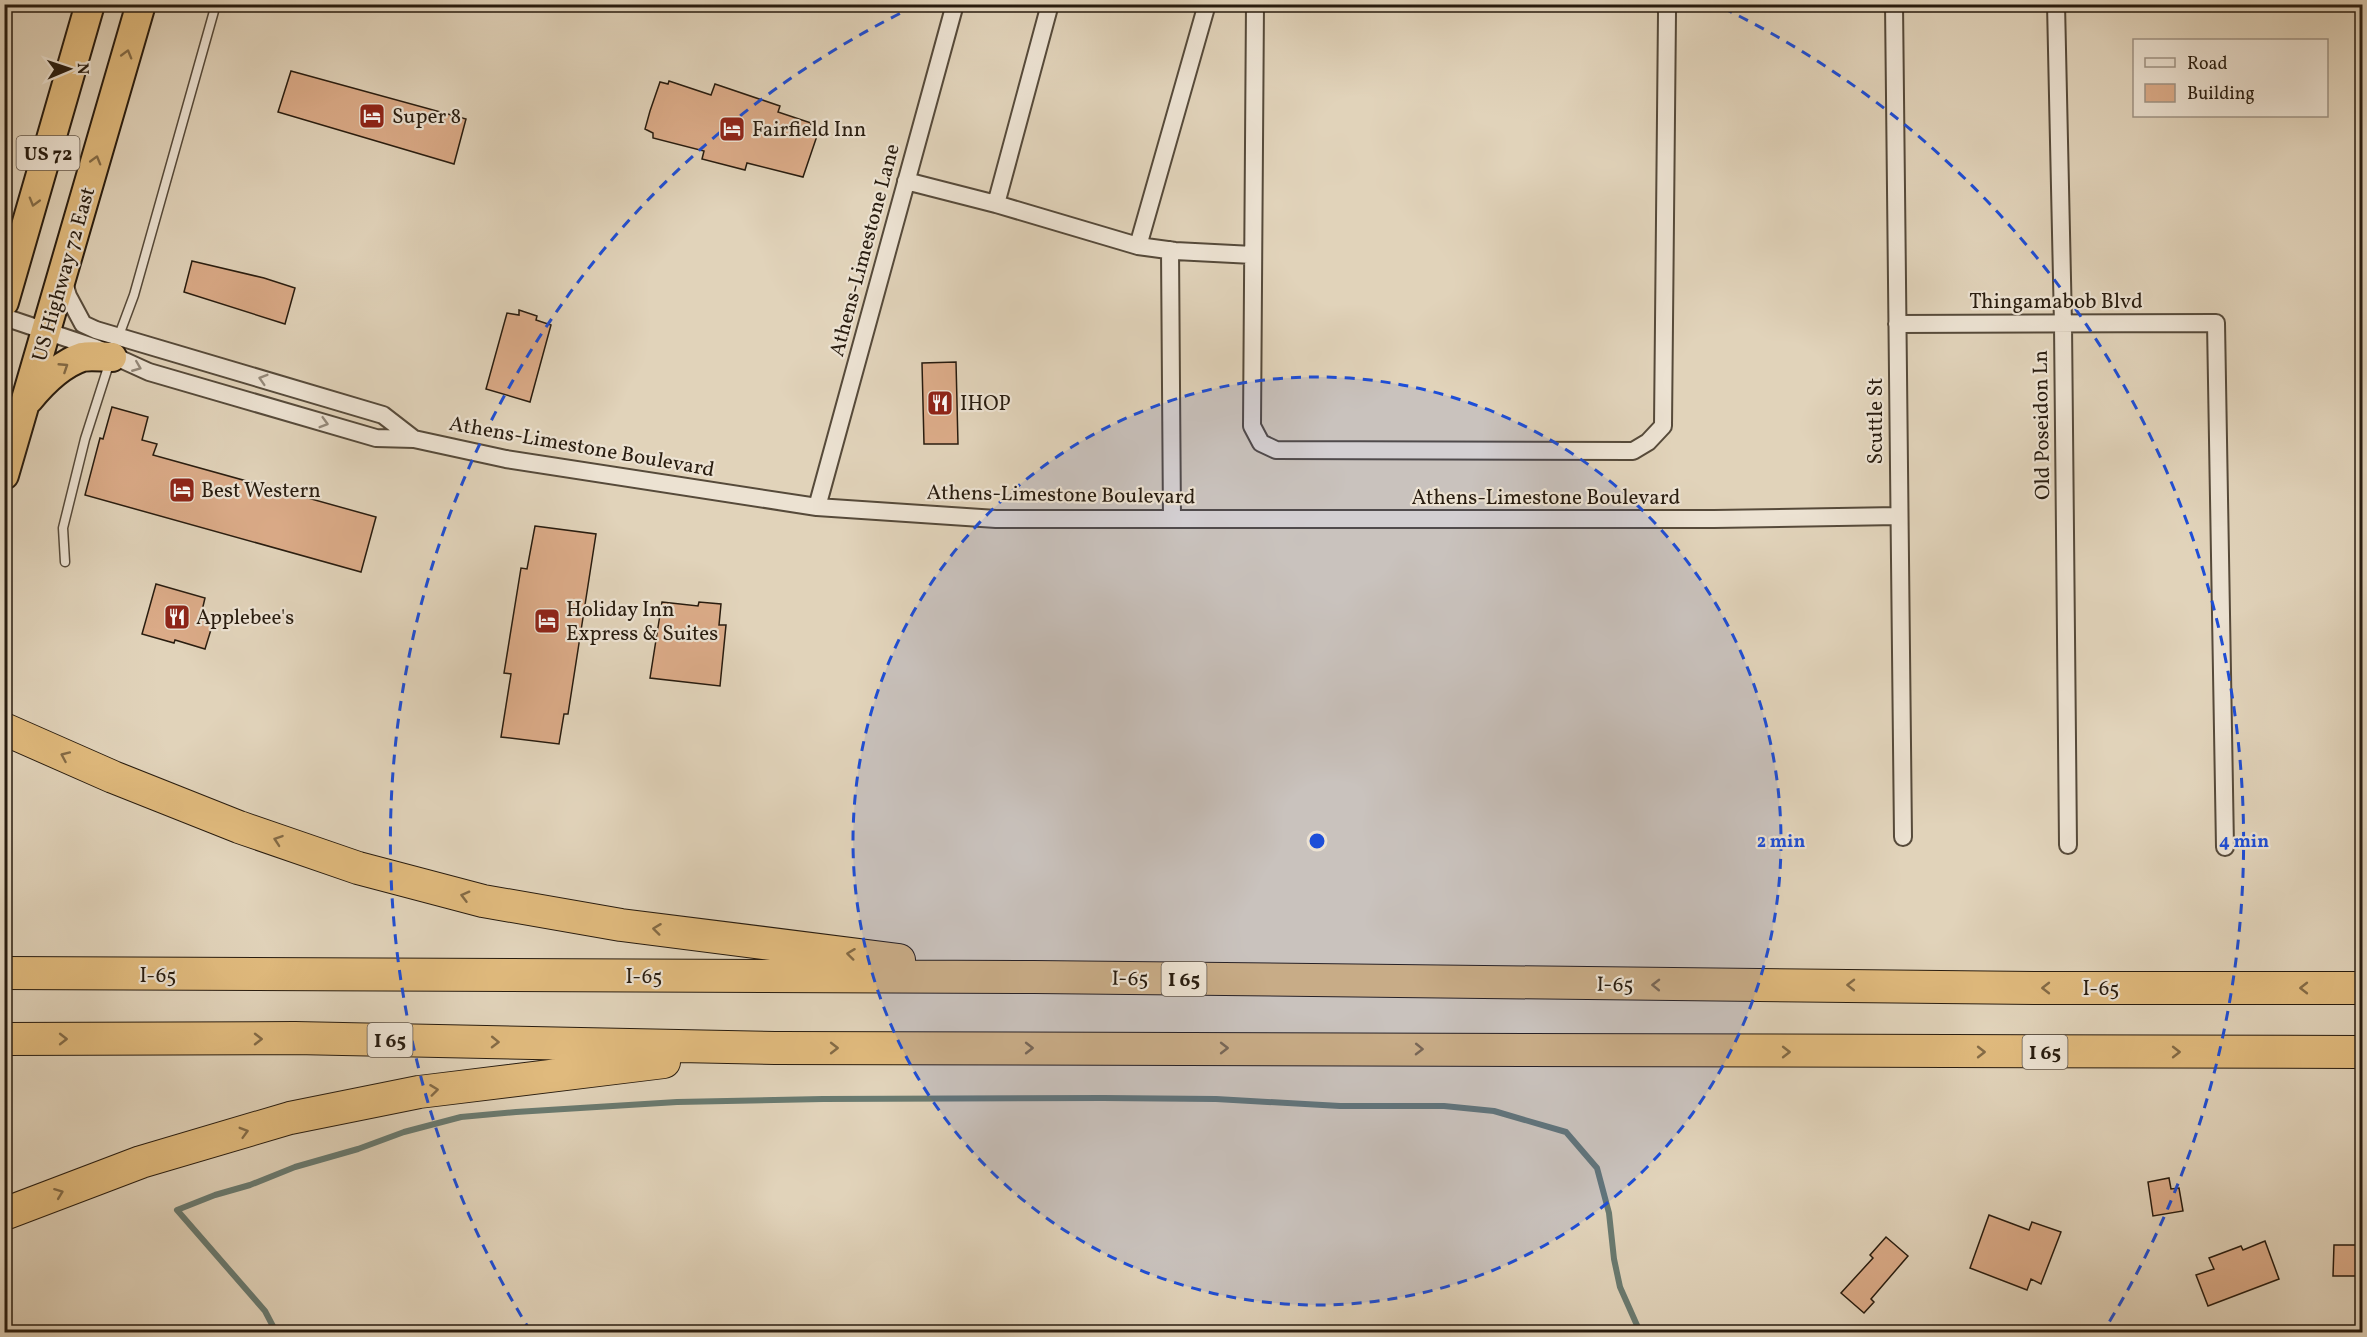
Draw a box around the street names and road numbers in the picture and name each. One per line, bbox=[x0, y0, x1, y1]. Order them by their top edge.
road number: US 72 bbox=[16, 136, 80, 170]
street label: Athens-Limestone Lane bbox=[823, 141, 908, 360]
street label: US Highway 72 East bbox=[26, 184, 103, 365]
street label: Thingamabob Blvd bbox=[1969, 288, 2143, 317]
street label: Old Poseidon Ln bbox=[2027, 350, 2058, 500]
street label: Scuttle St bbox=[1862, 378, 1891, 464]
street label: Athens-Limestone Boulevard bbox=[447, 410, 717, 485]
street label: Athens-Limestone Boulevard bbox=[926, 479, 1196, 512]
street label: Athens-Limestone Boulevard bbox=[1412, 484, 1680, 513]
street label: I-65 bbox=[140, 962, 176, 991]
road number: I 65 bbox=[1162, 962, 1206, 996]
street label: I-65 bbox=[626, 963, 662, 992]
street label: I-65 bbox=[1111, 965, 1149, 994]
street label: I-65 bbox=[1596, 971, 1634, 1000]
street label: I-65 bbox=[2083, 975, 2119, 1004]
road number: I 65 bbox=[368, 1023, 412, 1057]
road number: I 65 bbox=[2022, 1035, 2068, 1069]

